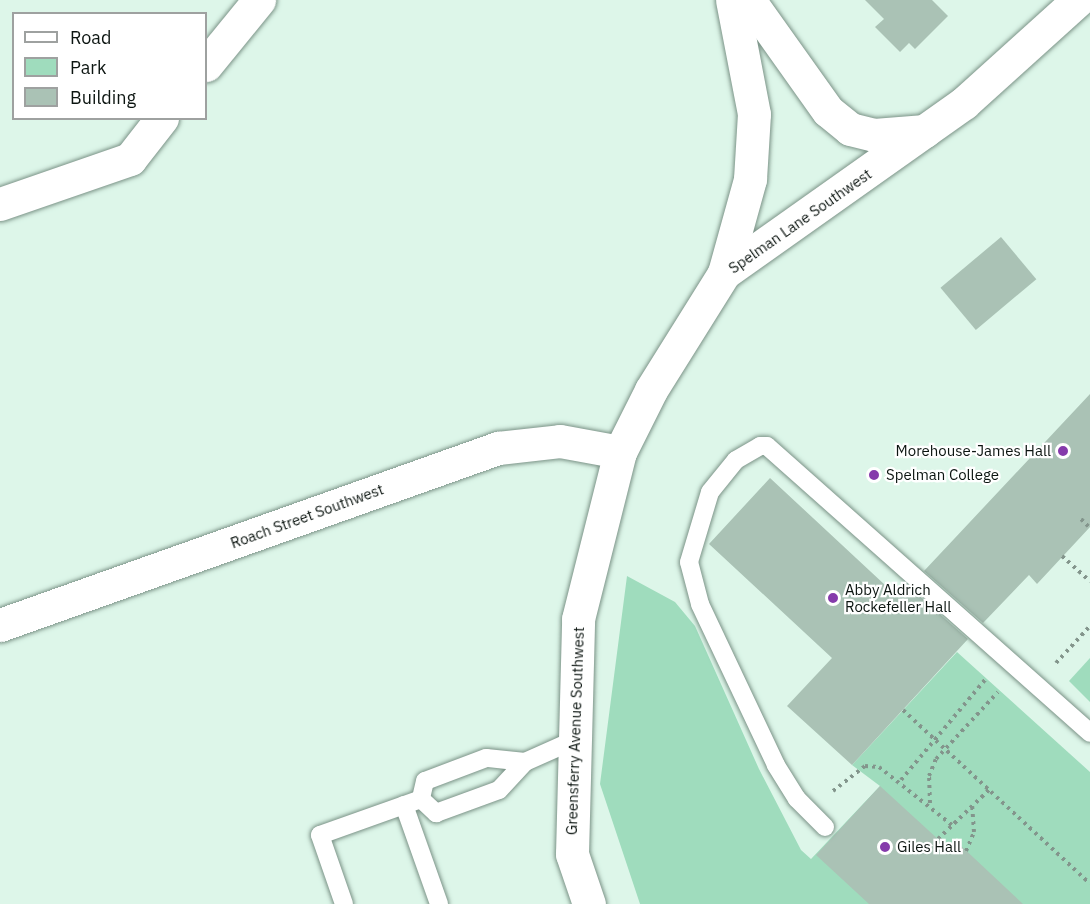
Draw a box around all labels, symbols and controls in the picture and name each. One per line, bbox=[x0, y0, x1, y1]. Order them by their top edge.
legend bbox=[12, 12, 207, 120]
text: Road bbox=[70, 26, 111, 49]
text: Park bbox=[70, 56, 106, 79]
text: Building bbox=[70, 86, 136, 109]
street label: Spelman Lane Southwest bbox=[725, 165, 875, 277]
place label: Morehouse-James Hall bbox=[896, 442, 1051, 460]
marker: Morehouse-James Hall bbox=[1056, 444, 1070, 458]
place label: Spelman College bbox=[886, 466, 999, 484]
marker: Spelman College bbox=[867, 468, 881, 482]
street label: Roach Street Southwest bbox=[228, 480, 386, 552]
place label: Abby Aldrich Rockefeller Hall bbox=[845, 580, 951, 615]
marker: Abby Aldrich Rockefeller Hall bbox=[826, 591, 840, 605]
street label: Greensferry Avenue Southwest bbox=[562, 627, 588, 835]
place label: Giles Hall bbox=[897, 838, 961, 856]
marker: Giles Hall bbox=[878, 840, 892, 854]

